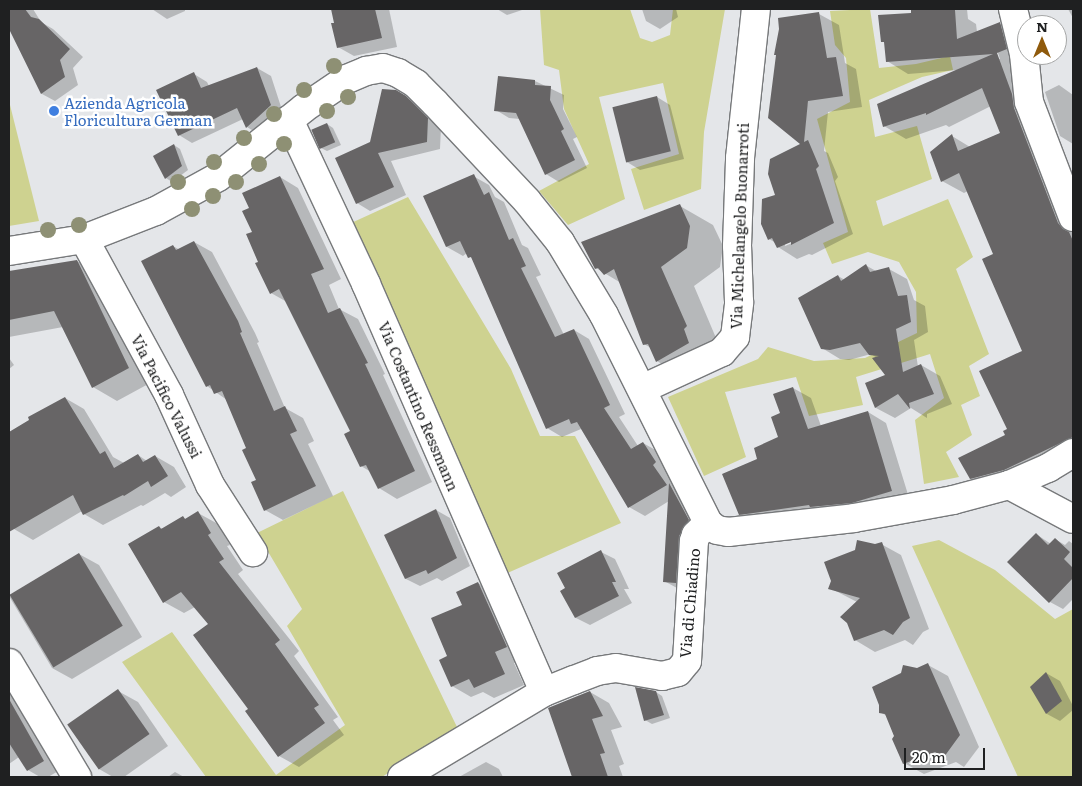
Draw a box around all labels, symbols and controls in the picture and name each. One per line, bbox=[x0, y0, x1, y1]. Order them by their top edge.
north arrow bbox=[1017, 15, 1067, 65]
text: N bbox=[1036, 16, 1048, 36]
place label: Azienda Agricola Floricultura German bbox=[64, 93, 212, 128]
marker: Azienda Agricola Floricultura German bbox=[48, 105, 60, 117]
street label: Via Michelangelo Buonarroti bbox=[726, 123, 752, 329]
street label: Via Costantino Ressmann bbox=[375, 319, 463, 493]
street label: Via Pacifico Valussi bbox=[128, 331, 206, 461]
street label: Via di Chiadino bbox=[675, 547, 703, 659]
scale bar bbox=[907, 738, 988, 770]
text: 20 m bbox=[912, 745, 946, 768]

